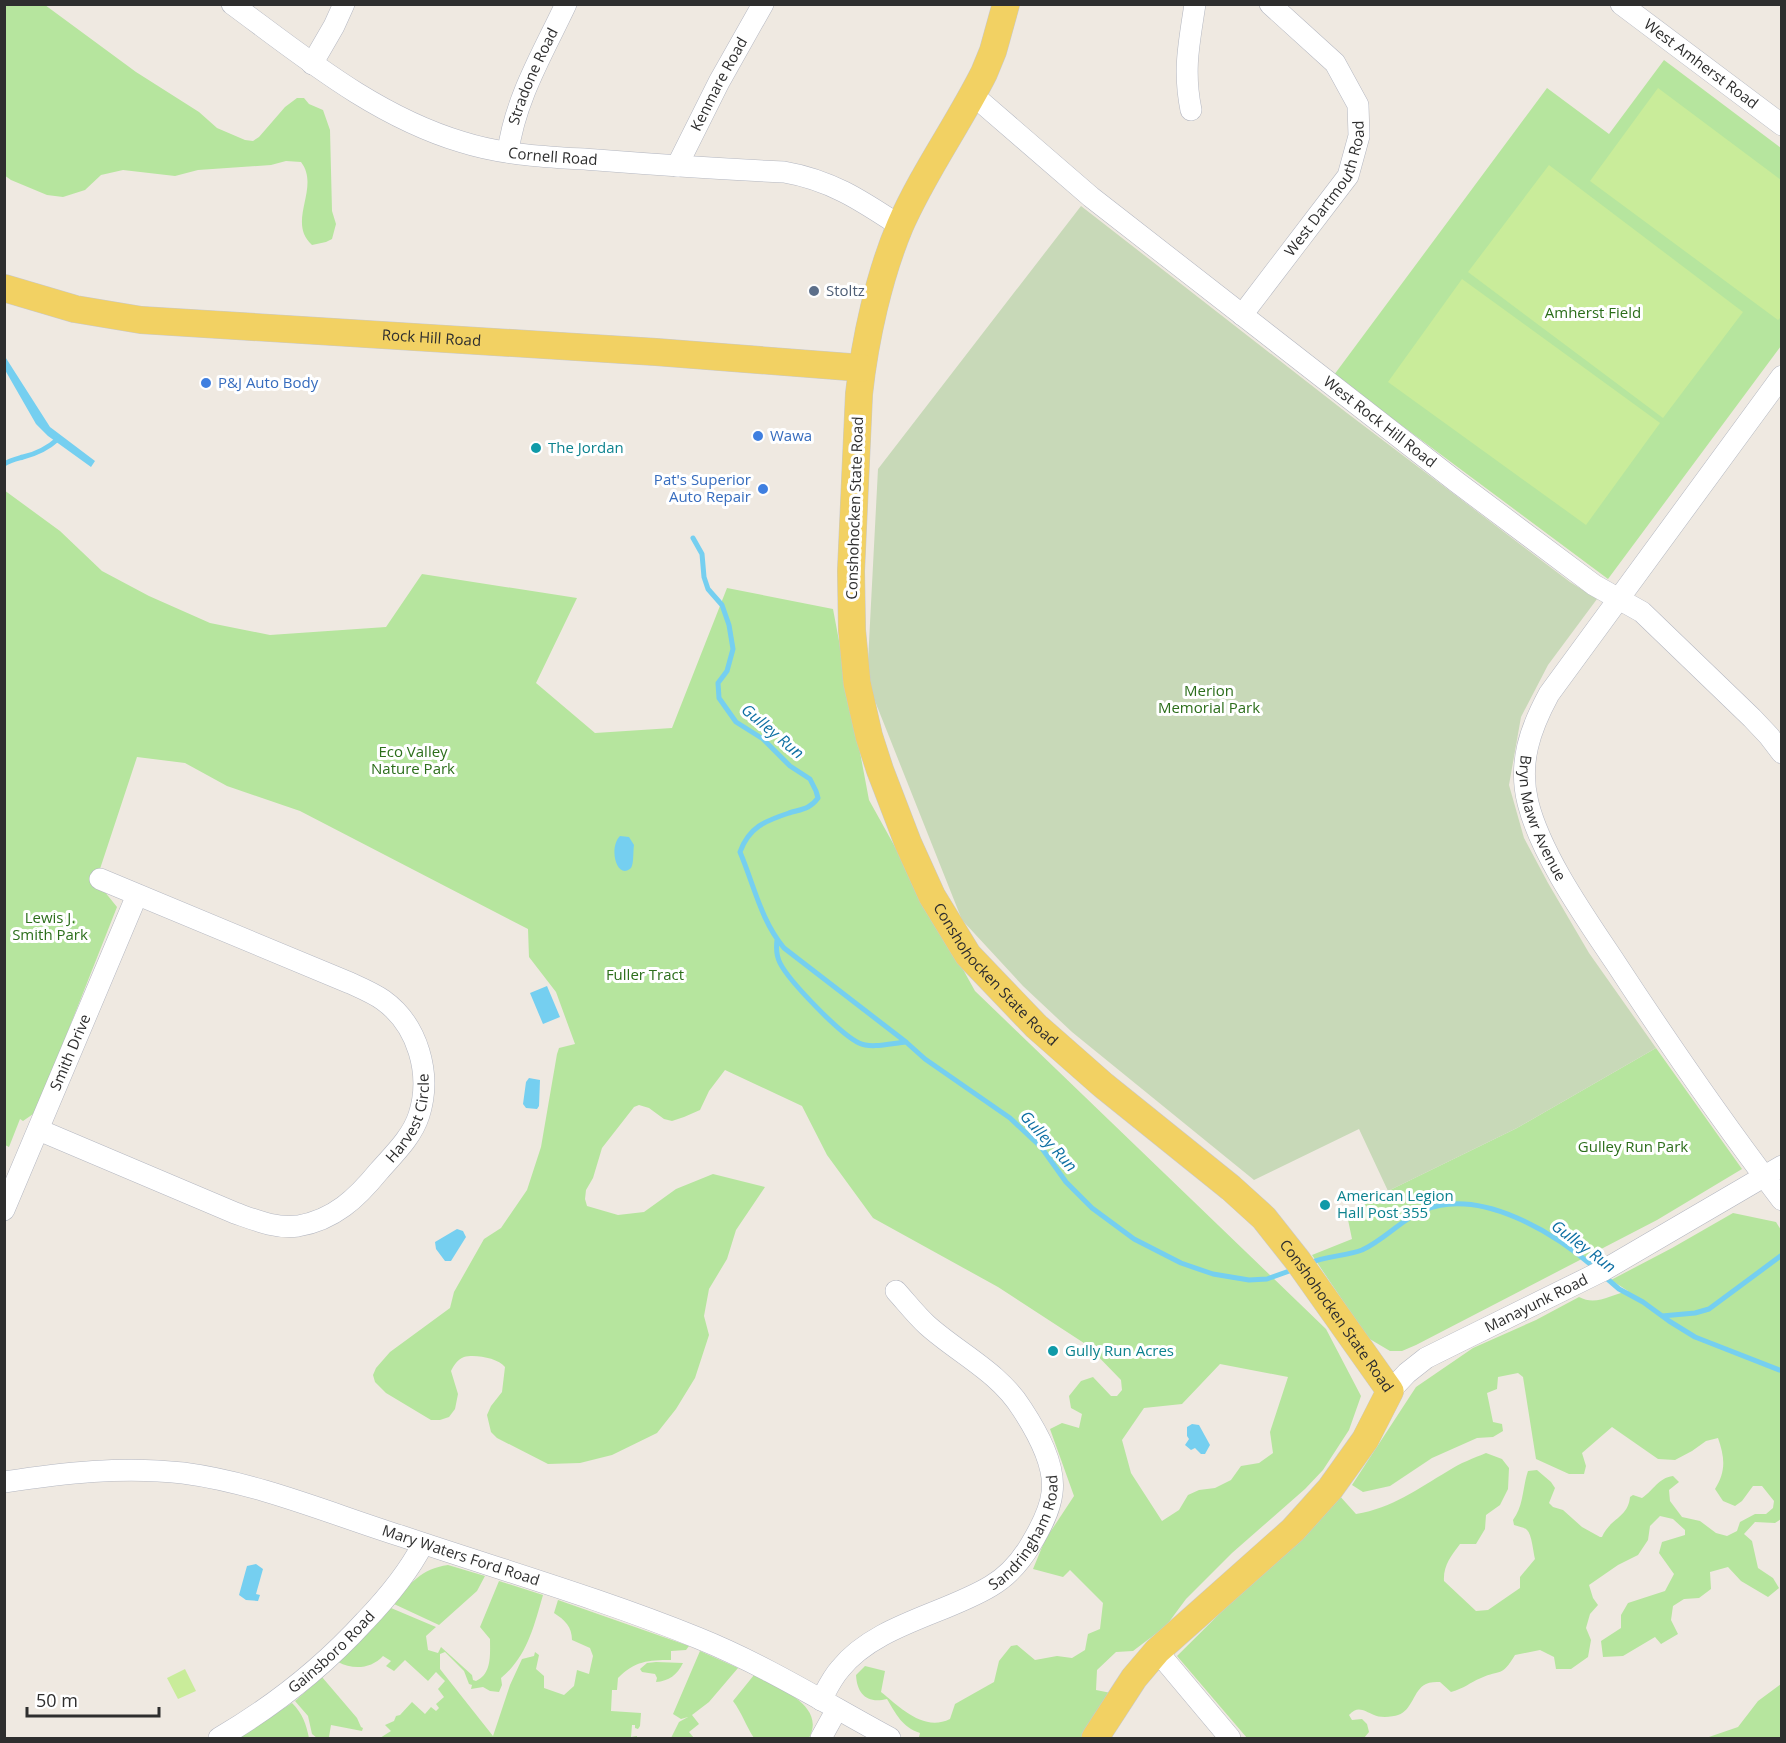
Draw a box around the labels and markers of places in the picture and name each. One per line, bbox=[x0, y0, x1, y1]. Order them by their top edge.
place label: Stoltz bbox=[826, 280, 865, 300]
marker: Stoltz bbox=[807, 284, 821, 298]
place label: P&J Auto Body bbox=[218, 372, 319, 392]
marker: P&J Auto Body bbox=[199, 376, 213, 390]
place label: Wawa bbox=[770, 425, 812, 445]
marker: Wawa bbox=[751, 429, 765, 443]
place label: The Jordan bbox=[548, 437, 624, 457]
marker: The Jordan bbox=[529, 441, 543, 455]
place label: Pat's Superior Auto Repair bbox=[654, 469, 751, 506]
marker: Pat's Superior Auto Repair bbox=[756, 482, 770, 496]
place label: American Legion Hall Post 355 bbox=[1337, 1185, 1454, 1222]
marker: American Legion Hall Post 355 bbox=[1318, 1198, 1332, 1212]
place label: Gully Run Acres bbox=[1065, 1340, 1174, 1360]
marker: Gully Run Acres bbox=[1046, 1344, 1060, 1358]

